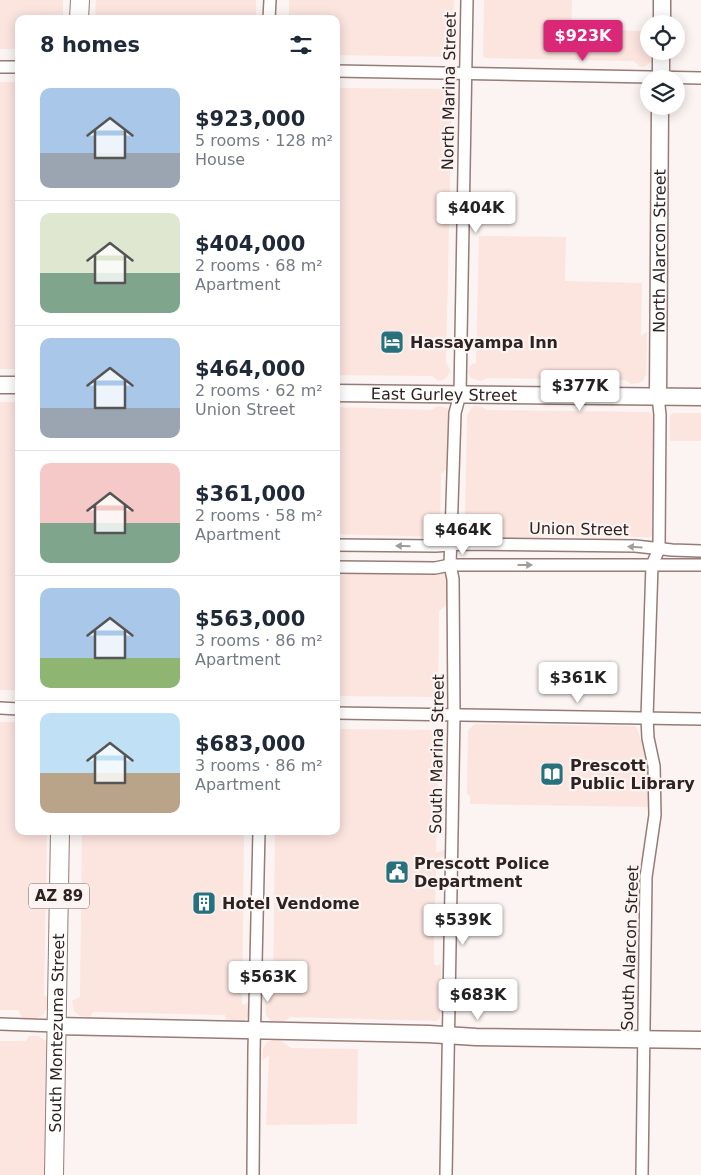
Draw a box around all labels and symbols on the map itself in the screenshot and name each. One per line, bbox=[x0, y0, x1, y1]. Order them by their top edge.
street label: North Marina Street bbox=[438, 12, 460, 170]
pin: $923K bbox=[548, 20, 618, 62]
street label: North Alarcon Street bbox=[649, 169, 669, 333]
pin: $404K bbox=[441, 192, 511, 234]
hotel icon: Hassayampa Inn bbox=[379, 329, 405, 355]
place label: Hassayampa Inn bbox=[410, 333, 558, 352]
pin: $377K bbox=[545, 370, 615, 412]
street label: East Gurley Street bbox=[371, 384, 517, 404]
pin: $464K bbox=[428, 514, 498, 556]
street label: Union Street bbox=[529, 519, 629, 539]
one-way arrow bbox=[394, 542, 410, 550]
one-way arrow bbox=[627, 542, 643, 550]
one-way arrow bbox=[517, 561, 533, 569]
pin: $361K bbox=[543, 662, 613, 704]
street label: South Marina Street bbox=[426, 674, 448, 834]
place label: Prescott Public Library bbox=[570, 756, 695, 793]
library icon: Prescott Public Library bbox=[539, 761, 565, 787]
place label: Prescott Police Department bbox=[414, 854, 550, 891]
public building icon: Prescott Police Department bbox=[384, 859, 410, 885]
street label: South Alarcon Street bbox=[618, 865, 642, 1031]
road number: AZ 89 bbox=[29, 884, 89, 908]
building icon: Hotel Vendome bbox=[191, 890, 217, 916]
place label: Hotel Vendome bbox=[222, 894, 360, 913]
pin: $539K bbox=[428, 904, 498, 946]
street label: South Montezuma Street bbox=[45, 933, 68, 1133]
pin: $563K bbox=[233, 960, 303, 1003]
pin: $683K bbox=[443, 978, 513, 1021]

